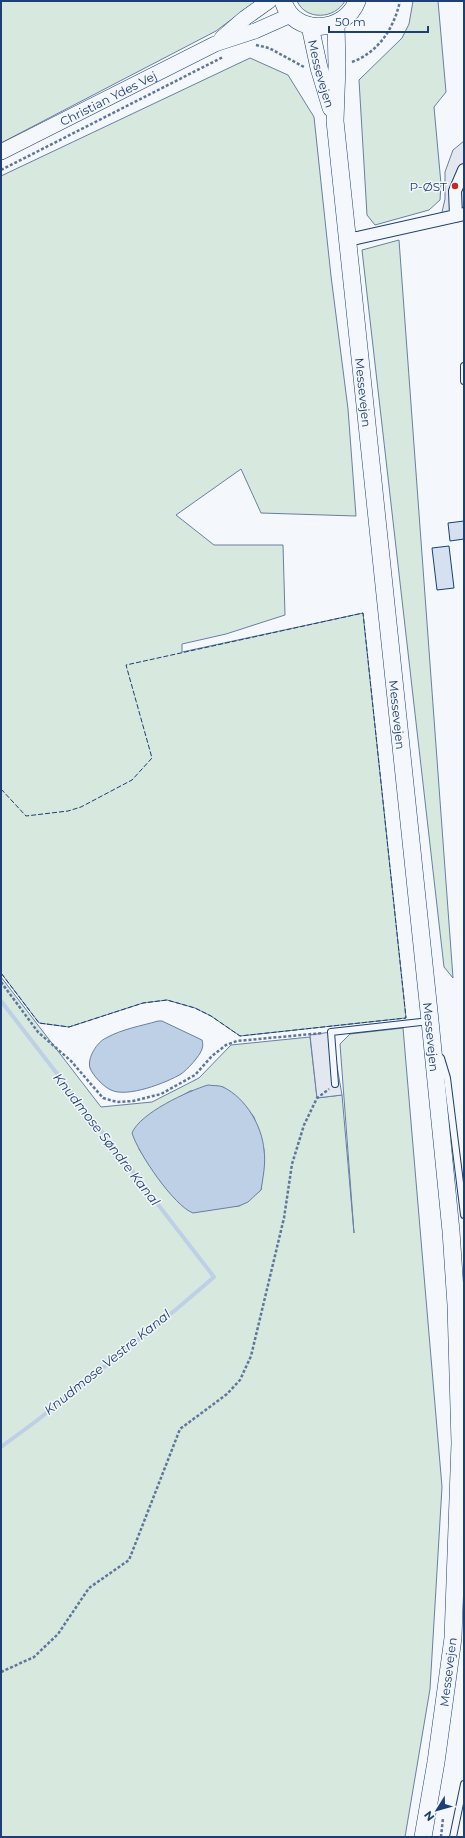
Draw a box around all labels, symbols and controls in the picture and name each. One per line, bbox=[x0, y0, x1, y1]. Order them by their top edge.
scale bar bbox=[329, 8, 428, 34]
text: 50 m bbox=[335, 14, 366, 29]
street label: Messevejen bbox=[306, 38, 338, 109]
street label: Christian Ydes Vej bbox=[57, 67, 159, 129]
place label: P-ØST bbox=[409, 179, 447, 194]
marker: P-ØST bbox=[450, 181, 460, 191]
street label: Messevejen bbox=[353, 357, 375, 428]
street label: Messevejen bbox=[387, 679, 409, 750]
street label: Messevejen bbox=[421, 1001, 443, 1072]
water label: Knudmose Søndre Kanal bbox=[50, 1069, 164, 1209]
water label: Knudmose Vestre Kanal bbox=[41, 1306, 174, 1418]
street label: Messevejen bbox=[436, 1637, 460, 1707]
north arrow bbox=[417, 1790, 457, 1830]
text: N bbox=[421, 1808, 437, 1824]

